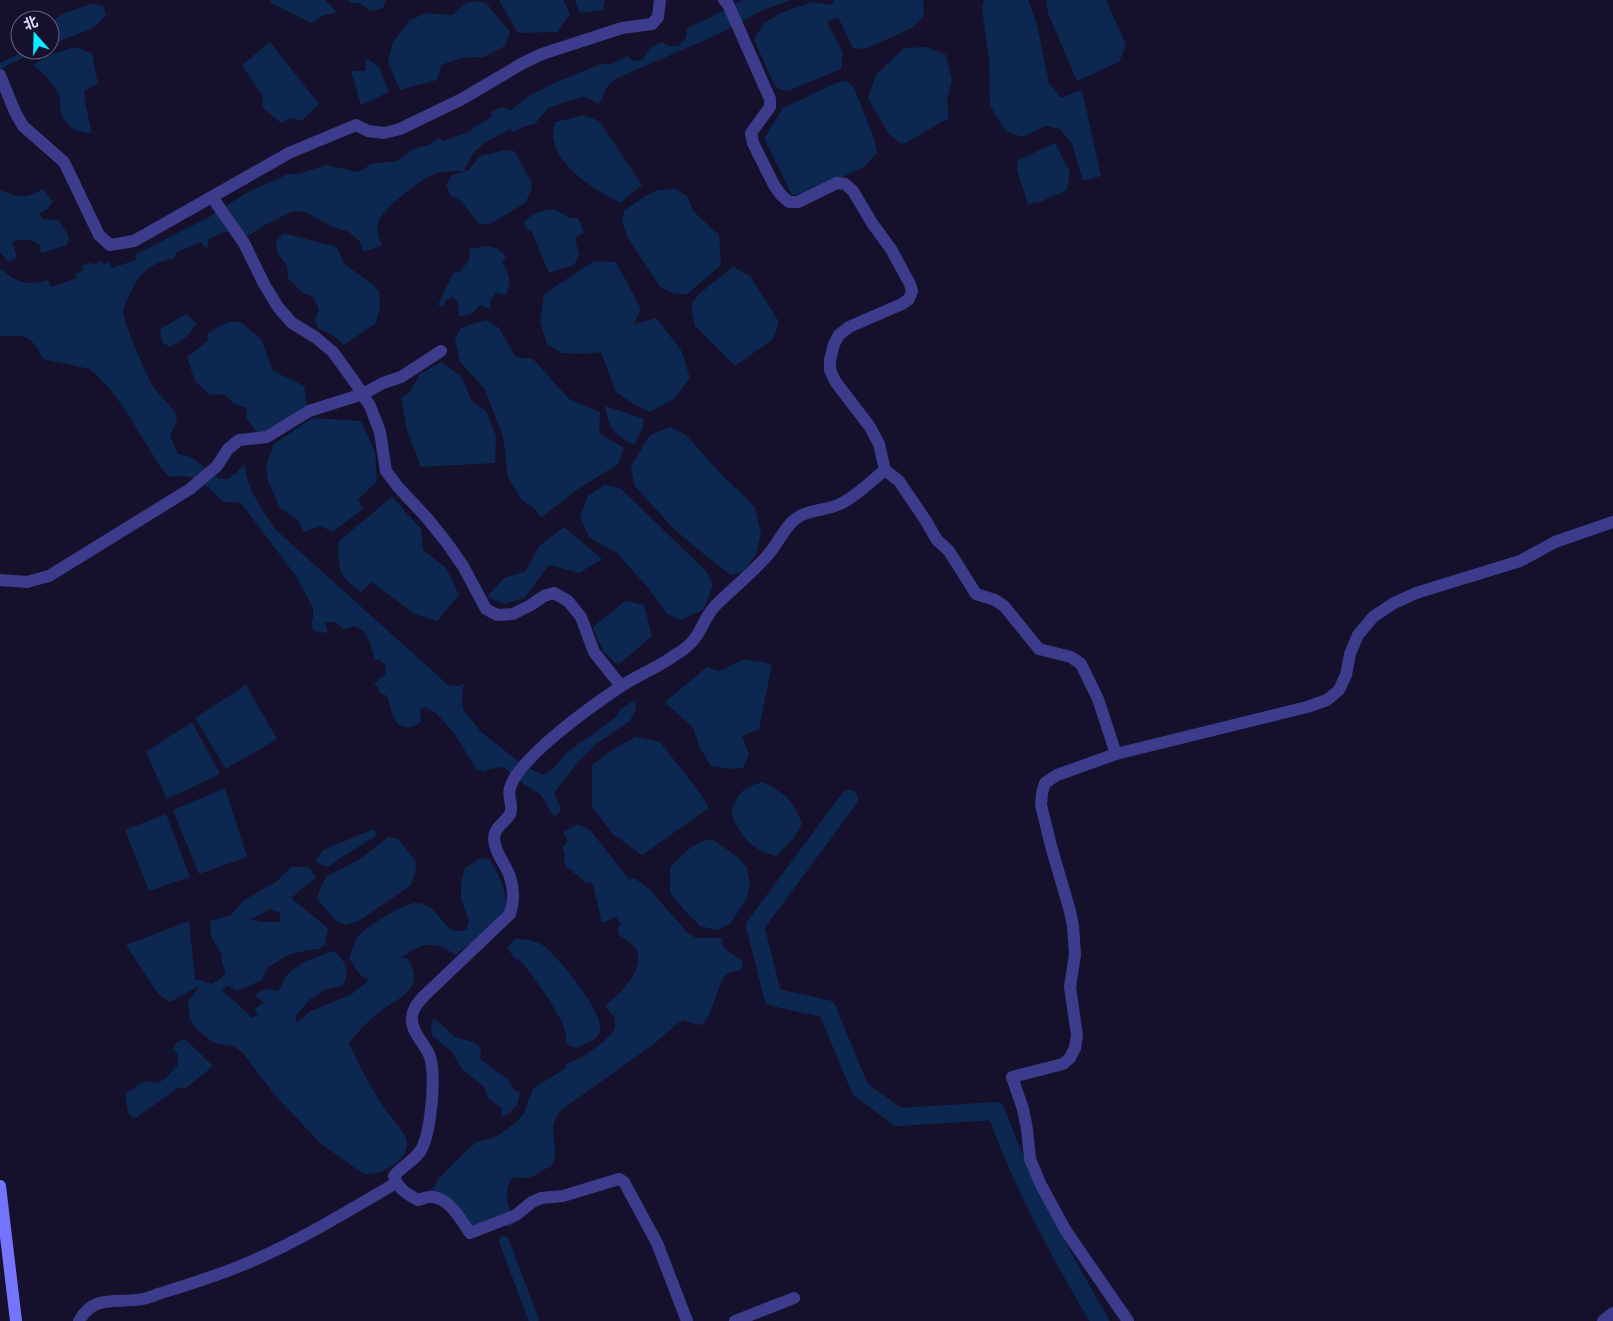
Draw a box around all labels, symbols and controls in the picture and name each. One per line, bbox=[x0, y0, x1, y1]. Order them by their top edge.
north arrow bbox=[10, 10, 60, 60]
text: 北 bbox=[21, 13, 40, 33]

